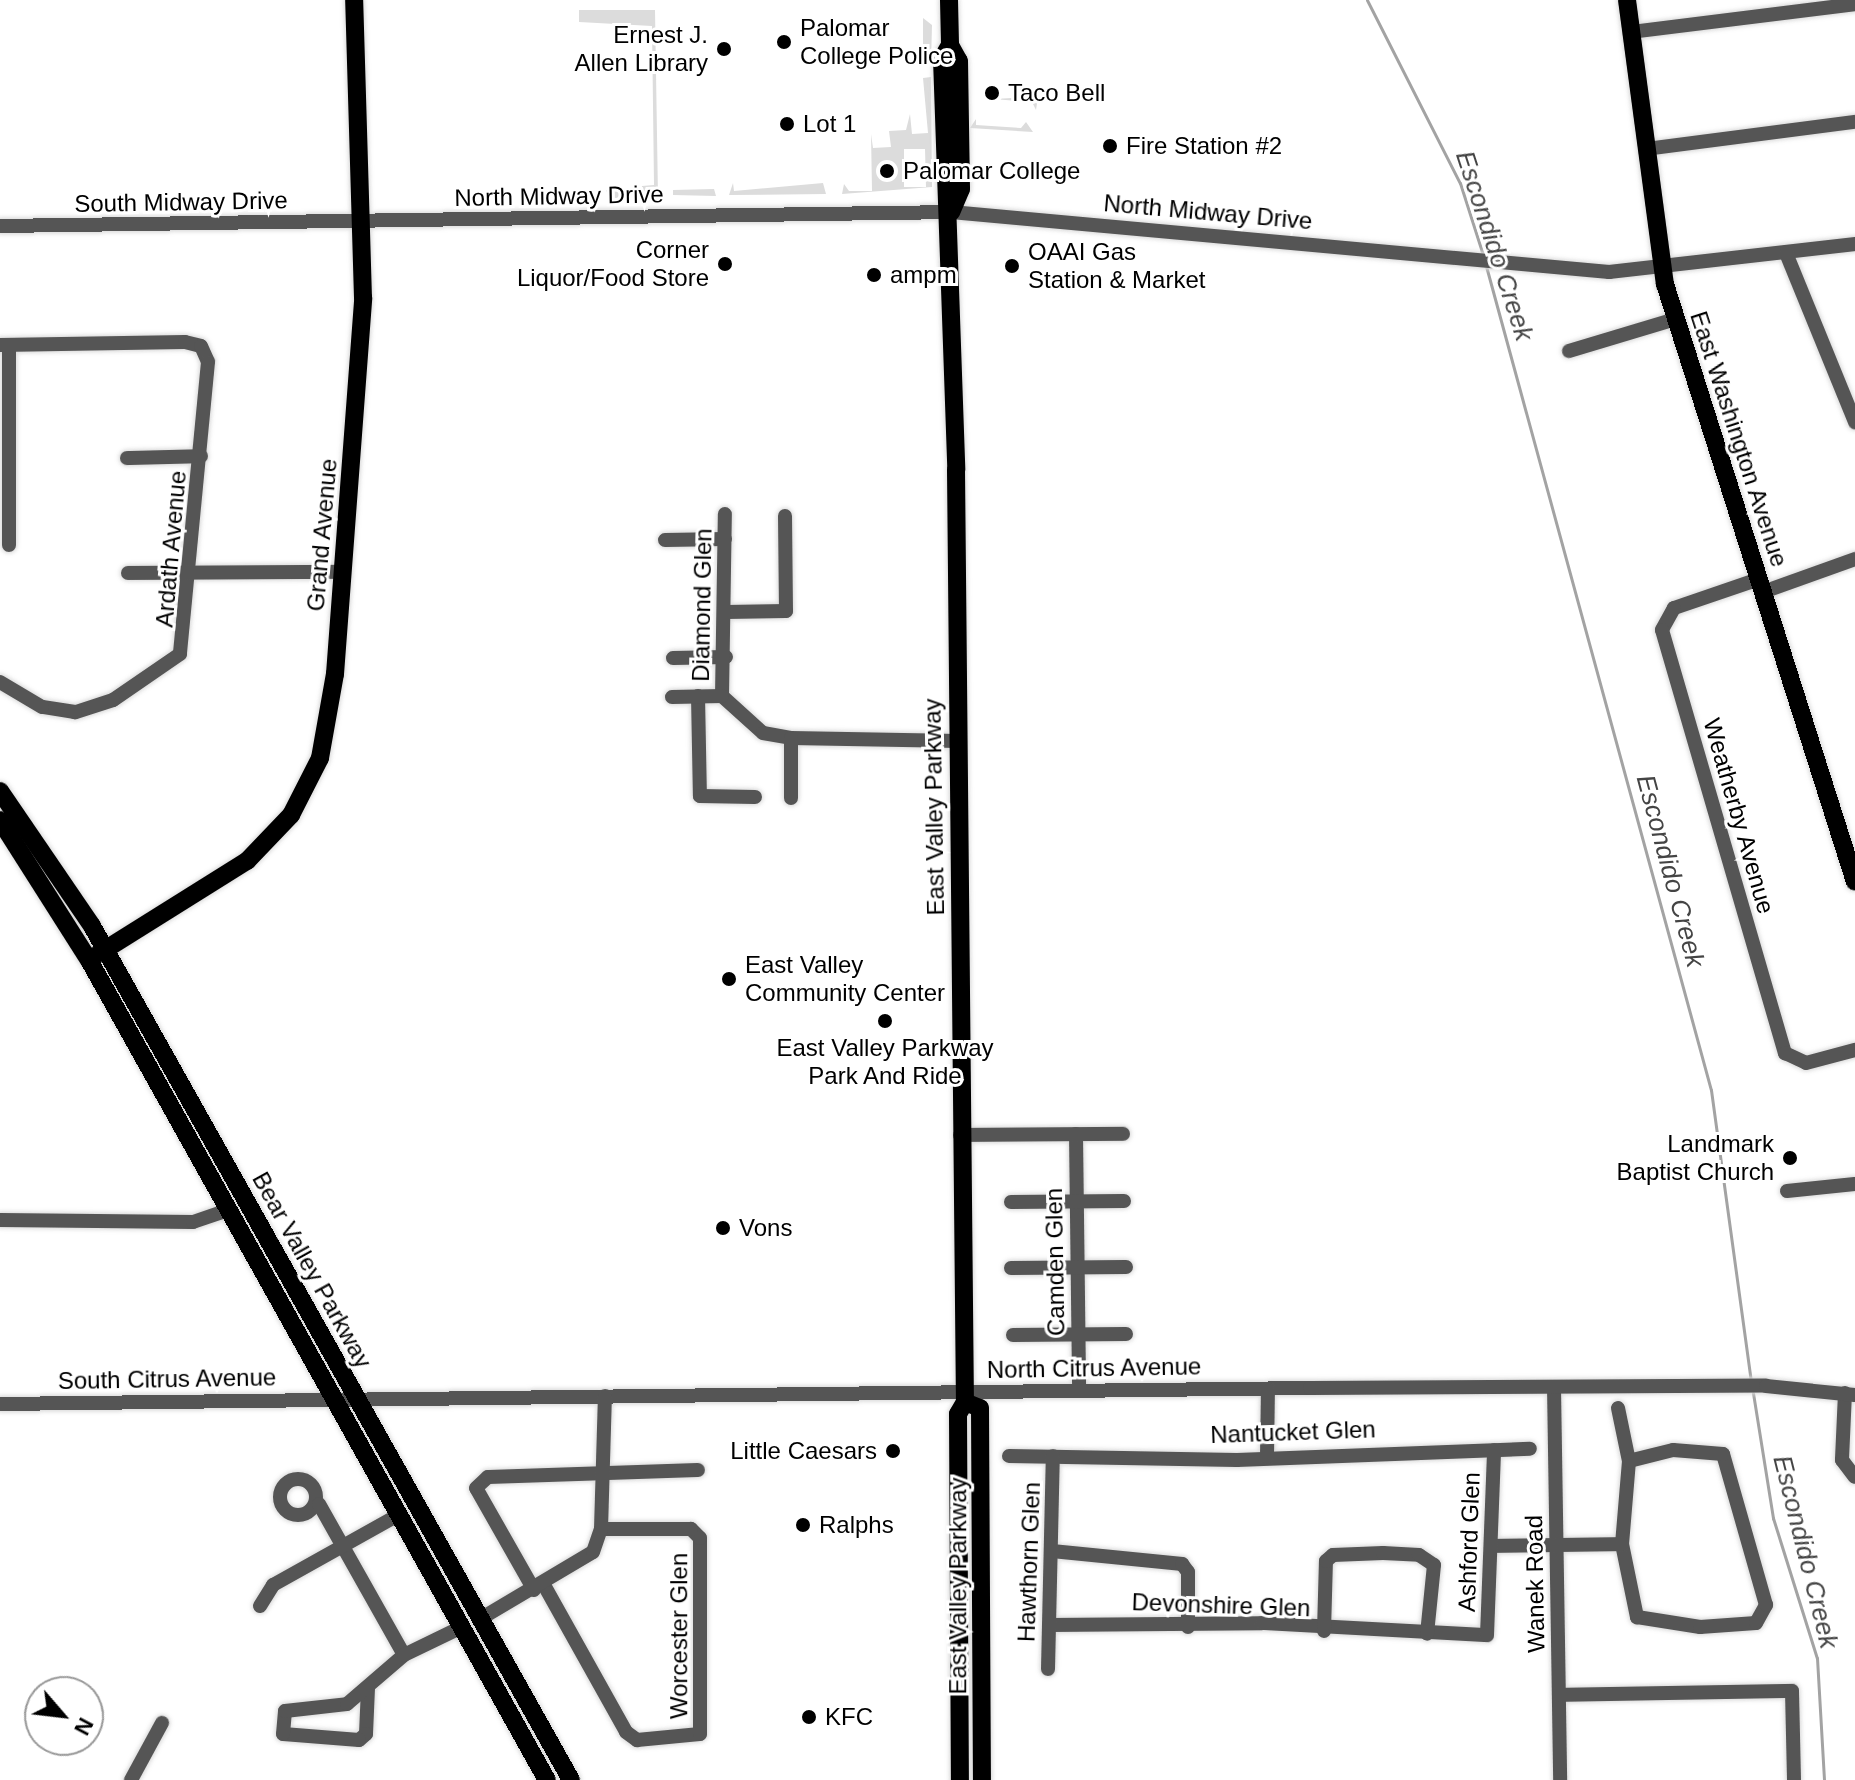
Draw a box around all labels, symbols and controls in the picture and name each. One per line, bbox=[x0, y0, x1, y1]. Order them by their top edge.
place label: Palomar College Police bbox=[800, 14, 953, 70]
place label: Ernest J. Allen Library bbox=[575, 21, 708, 77]
marker: Palomar College Police bbox=[775, 33, 793, 51]
marker: Ernest J. Allen Library bbox=[715, 40, 733, 58]
place label: Taco Bell bbox=[1008, 79, 1105, 107]
marker: Taco Bell bbox=[983, 84, 1001, 102]
place label: Lot 1 bbox=[803, 110, 856, 138]
marker: Lot 1 bbox=[778, 115, 796, 133]
place label: Fire Station #2 bbox=[1126, 132, 1282, 160]
marker: Fire Station #2 bbox=[1101, 137, 1119, 155]
water label: Escondido Creek bbox=[1449, 147, 1539, 345]
place label: Palomar College bbox=[903, 157, 1080, 185]
marker: Palomar College bbox=[878, 162, 896, 180]
street label: North Midway Drive bbox=[454, 180, 664, 212]
street label: South Midway Drive bbox=[74, 186, 288, 218]
street label: North Midway Drive bbox=[1102, 189, 1314, 235]
place label: Corner Liquor/Food Store bbox=[517, 236, 709, 292]
place label: OAAI Gas Station & Market bbox=[1028, 238, 1205, 294]
marker: Corner Liquor/Food Store bbox=[716, 255, 734, 273]
marker: OAAI Gas Station & Market bbox=[1003, 257, 1021, 275]
place label: ampm bbox=[890, 261, 957, 289]
marker: ampm bbox=[865, 266, 883, 284]
street label: East Washington Avenue bbox=[1684, 307, 1794, 571]
street label: Grand Avenue bbox=[301, 457, 343, 613]
street label: Ardath Avenue bbox=[150, 469, 192, 629]
street label: Diamond Glen bbox=[686, 528, 718, 682]
street label: East Valley Parkway bbox=[918, 698, 950, 916]
street label: Weatherby Avenue bbox=[1697, 714, 1781, 918]
water label: Escondido Creek bbox=[1629, 771, 1711, 971]
place label: East Valley Community Center bbox=[745, 951, 945, 1007]
marker: East Valley Community Center bbox=[720, 970, 738, 988]
marker: East Valley Parkway Park And Ride bbox=[876, 1012, 894, 1030]
place label: East Valley Parkway Park And Ride bbox=[777, 1034, 993, 1090]
place label: Landmark Baptist Church bbox=[1617, 1130, 1774, 1186]
marker: Landmark Baptist Church bbox=[1781, 1149, 1799, 1167]
street label: Bear Valley Parkway bbox=[246, 1167, 378, 1373]
street label: Camden Glen bbox=[1039, 1188, 1071, 1336]
place label: Vons bbox=[739, 1214, 792, 1242]
marker: Vons bbox=[714, 1219, 732, 1237]
street label: North Citrus Avenue bbox=[986, 1352, 1202, 1384]
street label: South Citrus Avenue bbox=[57, 1363, 277, 1395]
street label: Nantucket Glen bbox=[1210, 1415, 1376, 1449]
place label: Little Caesars bbox=[730, 1437, 877, 1465]
marker: Little Caesars bbox=[884, 1442, 902, 1460]
water label: Escondido Creek bbox=[1766, 1452, 1844, 1652]
street label: Ashford Glen bbox=[1452, 1472, 1486, 1612]
street label: East Valley Parkway bbox=[944, 1478, 972, 1694]
street label: Hawthorn Glen bbox=[1012, 1482, 1046, 1642]
place label: Ralphs bbox=[819, 1511, 894, 1539]
street label: Wanek Road bbox=[1519, 1515, 1551, 1653]
marker: Ralphs bbox=[794, 1516, 812, 1534]
street label: Worcester Glen bbox=[665, 1553, 693, 1719]
street label: Devonshire Glen bbox=[1131, 1587, 1311, 1623]
north arrow bbox=[24, 1676, 104, 1756]
place label: KFC bbox=[825, 1703, 873, 1731]
marker: KFC bbox=[800, 1708, 818, 1726]
text: N bbox=[69, 1714, 99, 1739]

